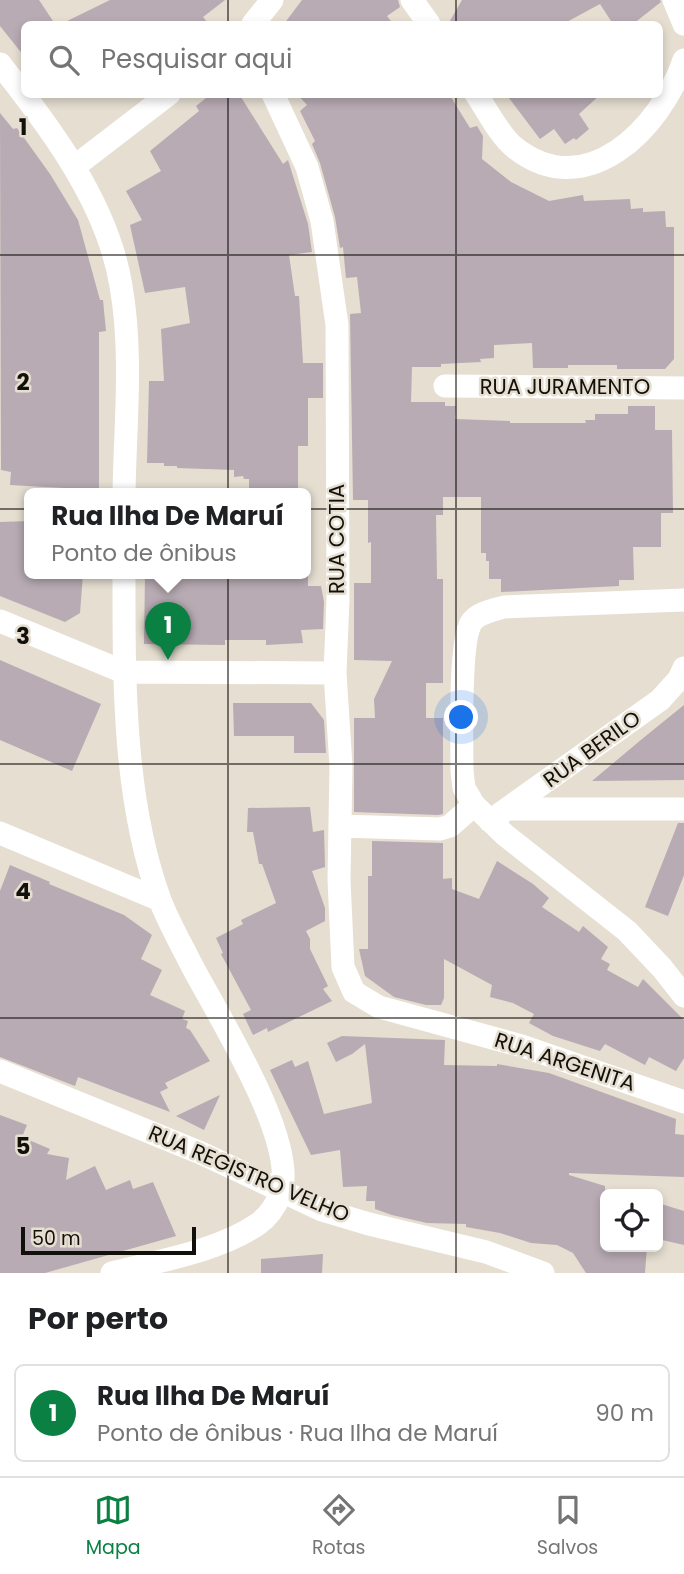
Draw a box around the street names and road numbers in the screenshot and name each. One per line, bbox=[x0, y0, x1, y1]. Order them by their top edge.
street label: RUA JURAMENTO bbox=[480, 372, 650, 401]
street label: RUA COTIA bbox=[322, 484, 351, 594]
street label: RUA BERILO bbox=[537, 703, 646, 794]
street label: RUA ARGENITA bbox=[491, 1025, 639, 1098]
street label: RUA REGISTRO VELHO bbox=[144, 1118, 354, 1229]

